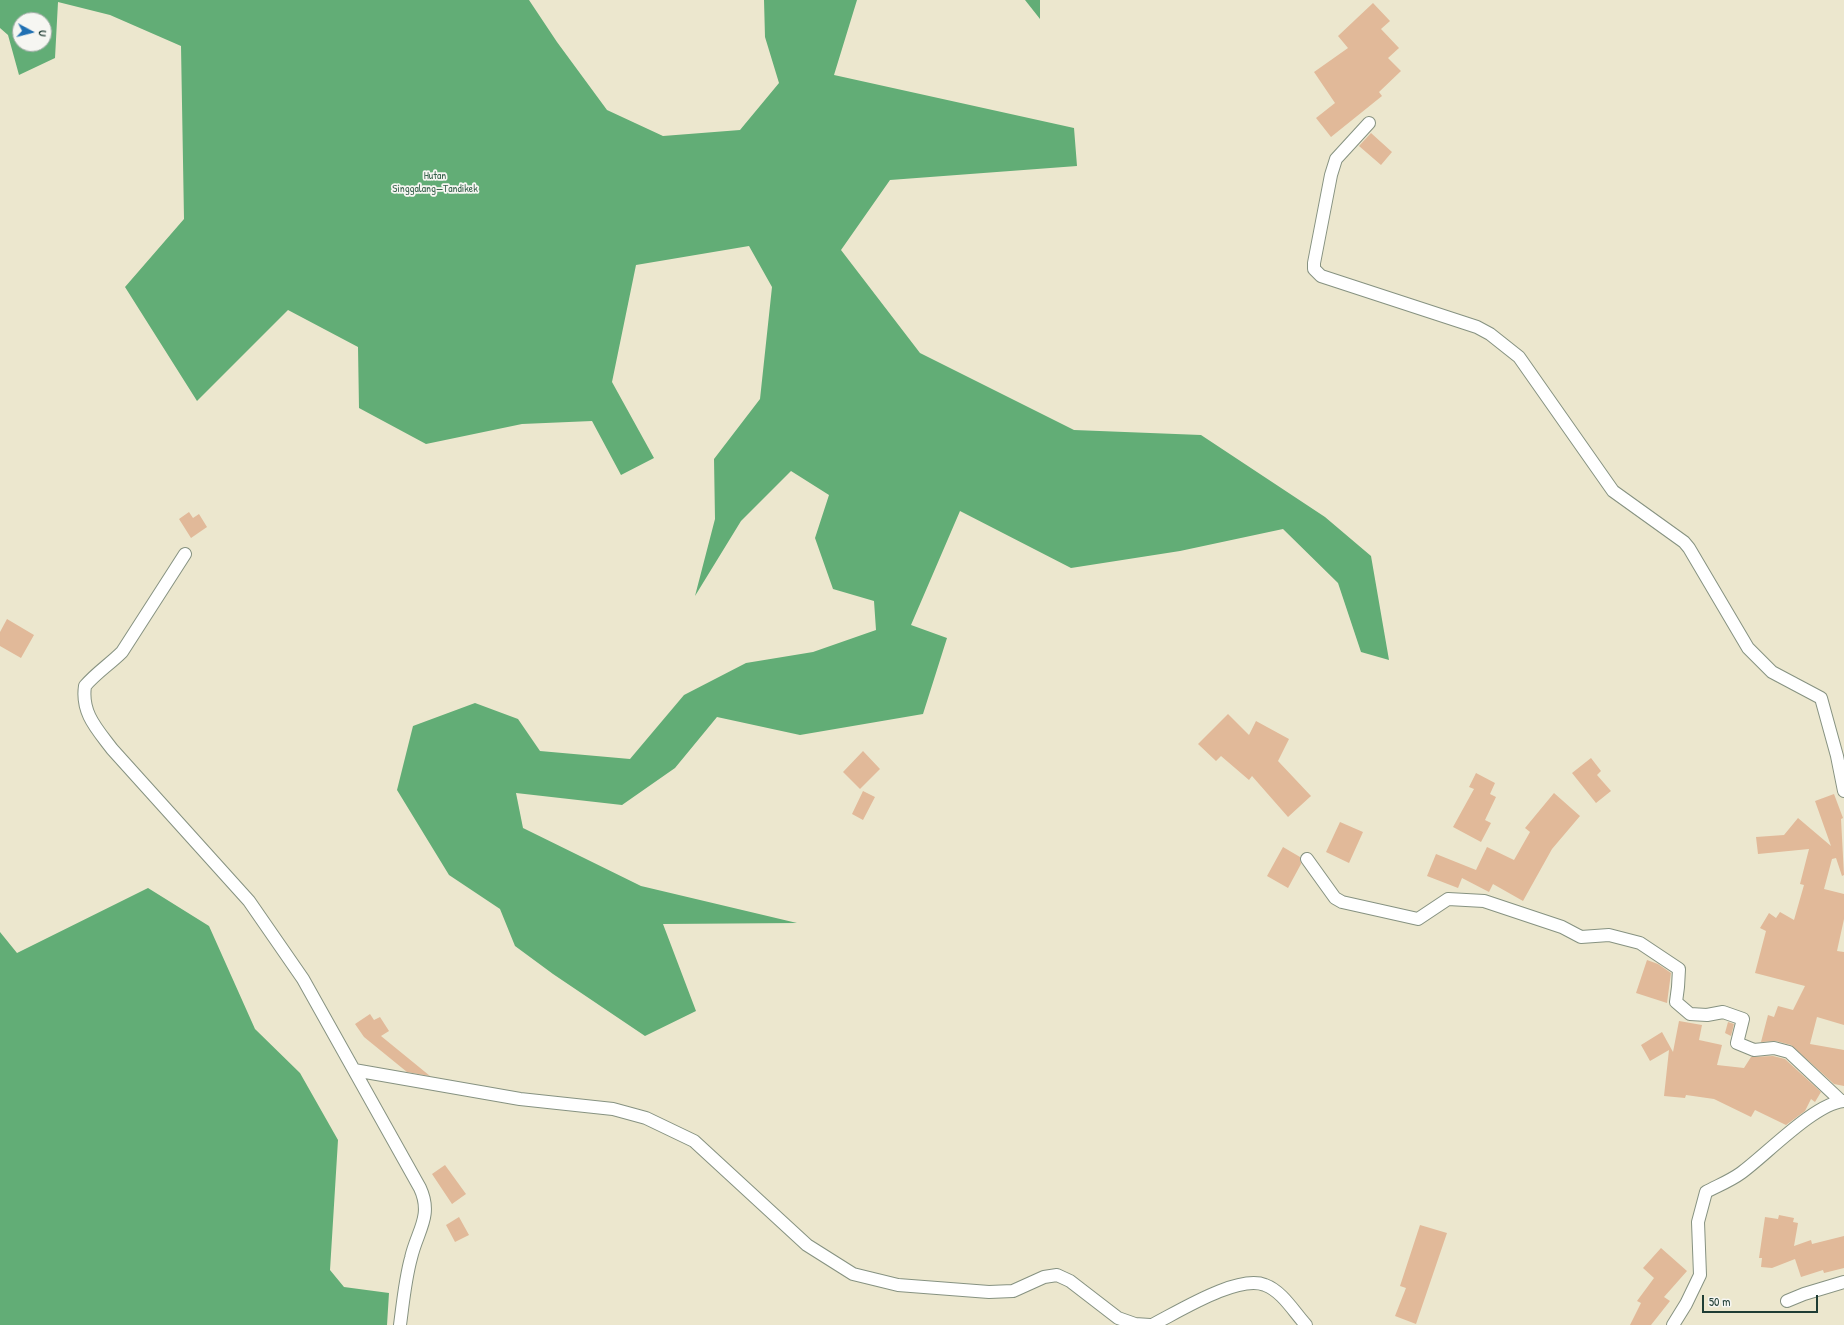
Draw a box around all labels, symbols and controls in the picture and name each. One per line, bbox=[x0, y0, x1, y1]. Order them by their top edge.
north arrow bbox=[12, 12, 52, 52]
text: U bbox=[36, 29, 50, 37]
park label: Hutan Singgalang—Tandikek bbox=[392, 169, 478, 195]
scale bar bbox=[1704, 1287, 1820, 1313]
text: 50 m bbox=[1709, 1293, 1730, 1310]

